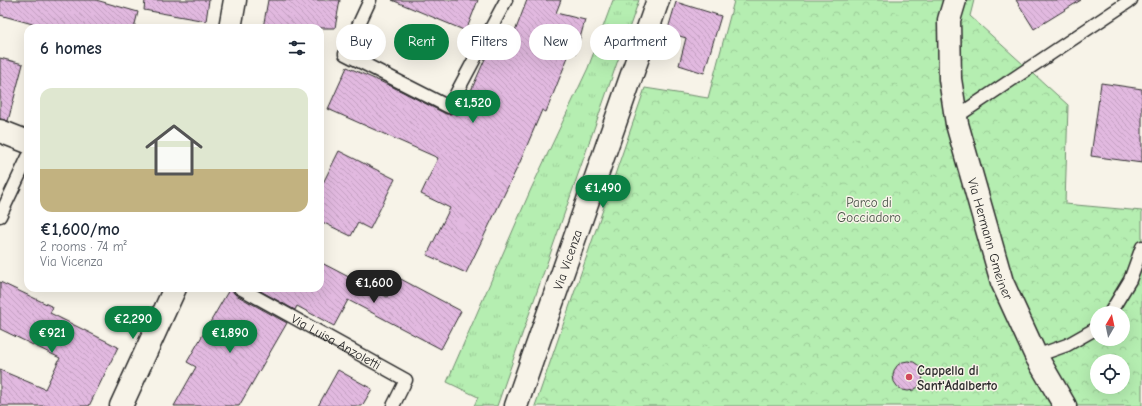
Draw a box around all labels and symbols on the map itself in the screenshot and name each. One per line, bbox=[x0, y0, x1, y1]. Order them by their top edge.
pin: €1,520 bbox=[440, 90, 506, 124]
pin: €1,490 bbox=[570, 175, 636, 209]
street label: Via Hermann Gmeiner bbox=[965, 176, 1017, 303]
park label: Parco di Gocciadoro bbox=[837, 195, 901, 225]
street label: Via Vicenza bbox=[550, 227, 585, 292]
pin: €1,600 bbox=[341, 270, 407, 304]
pin: €2,290 bbox=[100, 306, 166, 340]
north arrow bbox=[1090, 306, 1130, 346]
street label: Via Luisa Anzoletti bbox=[289, 310, 384, 372]
pin: €921 bbox=[28, 320, 76, 354]
pin: €1,890 bbox=[197, 320, 263, 354]
place label: Cappella di Sant'Adalberto bbox=[917, 363, 998, 393]
marker: Cappella di Sant'Adalberto bbox=[904, 372, 914, 382]

